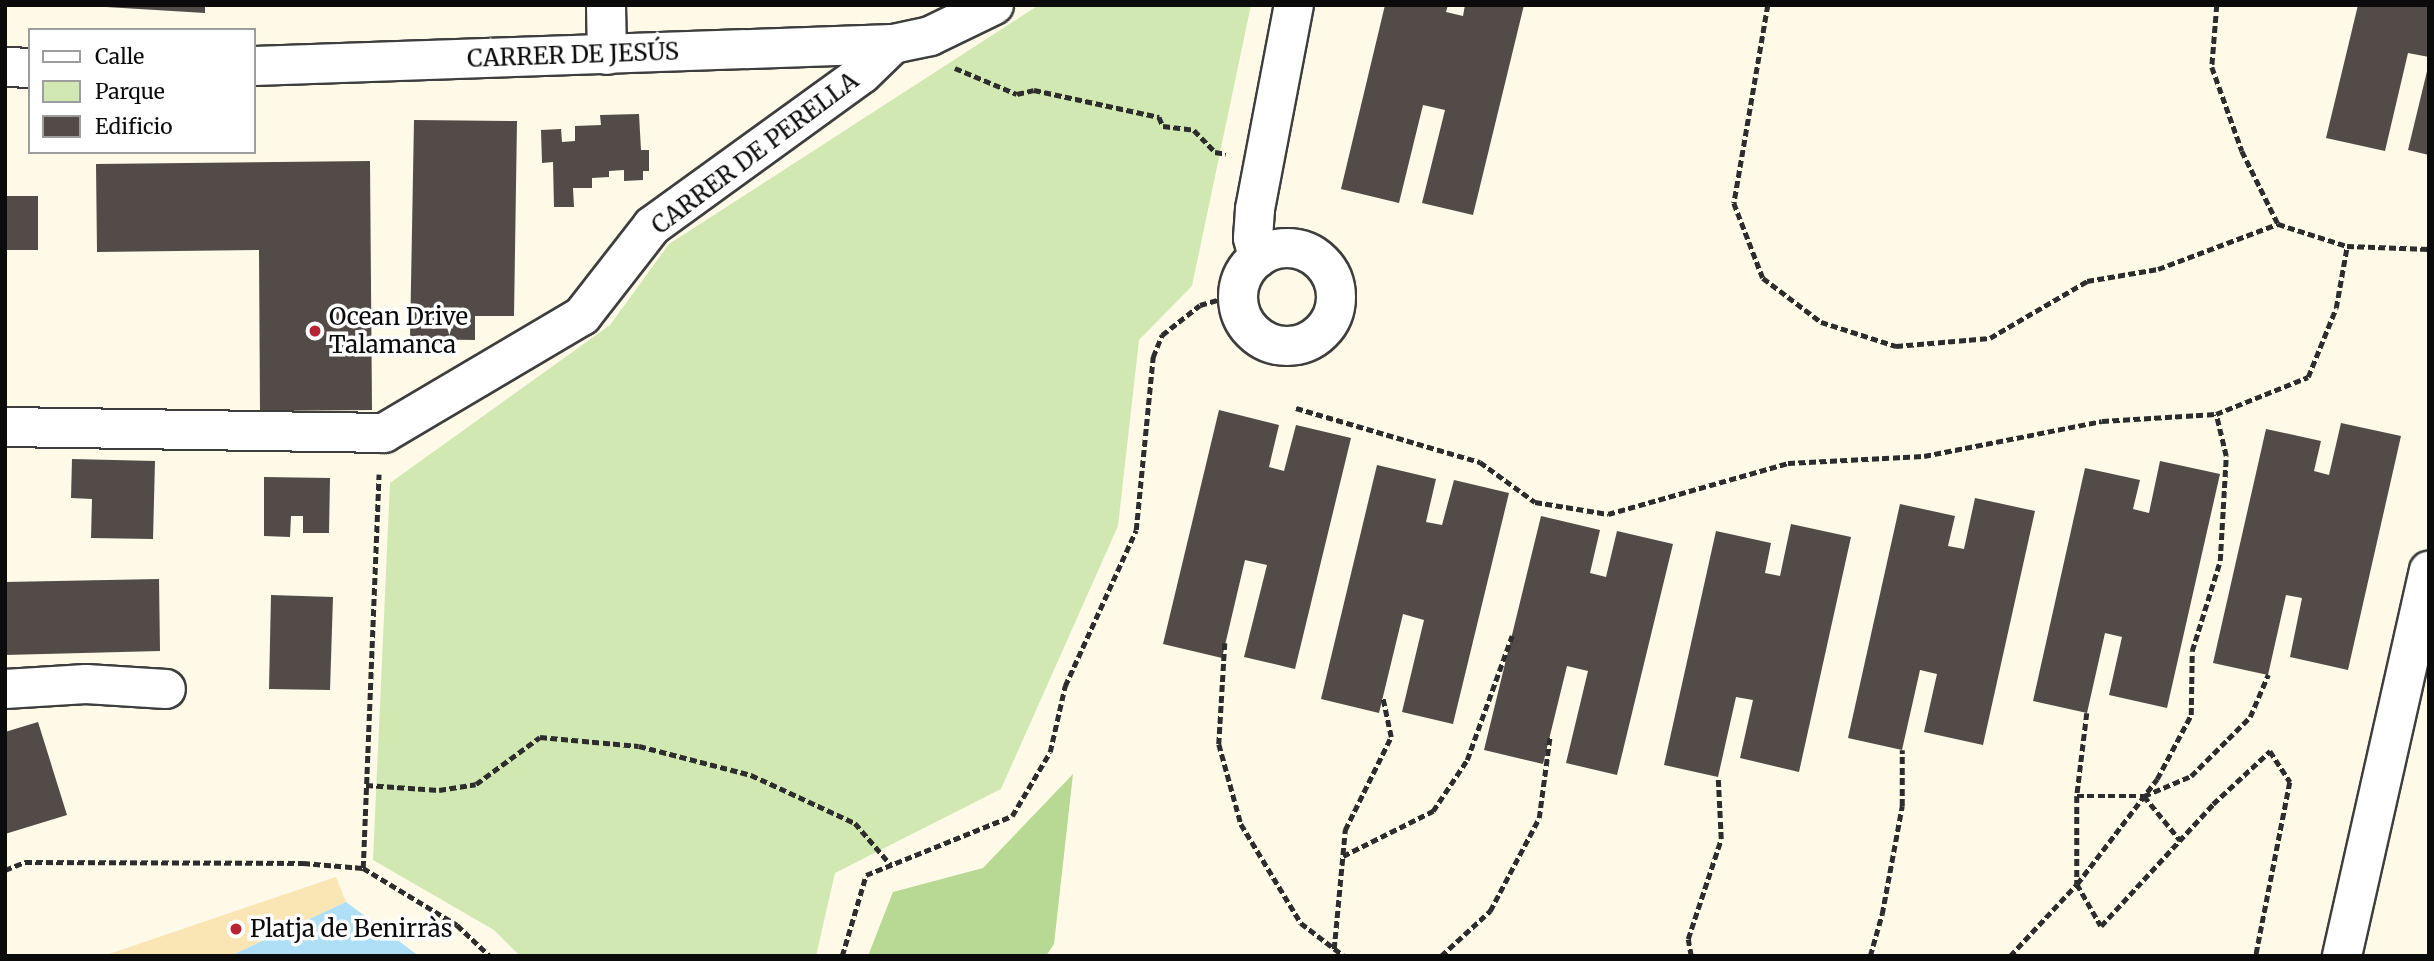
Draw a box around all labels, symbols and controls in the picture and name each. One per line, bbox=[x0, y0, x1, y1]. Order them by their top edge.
legend bbox=[28, 28, 256, 154]
street label: CARRER DE JESÚS bbox=[467, 37, 679, 73]
text: Calle bbox=[95, 43, 144, 70]
street label: CARRER DE PERELLA bbox=[646, 66, 864, 240]
text: Parque bbox=[95, 78, 165, 105]
text: Edificio bbox=[95, 113, 172, 140]
place label: Ocean Drive Talamanca bbox=[329, 303, 468, 359]
marker: Ocean Drive Talamanca bbox=[307, 323, 323, 339]
place label: Platja de Benirràs bbox=[250, 915, 452, 943]
marker: Platja de Benirràs bbox=[228, 921, 244, 937]

